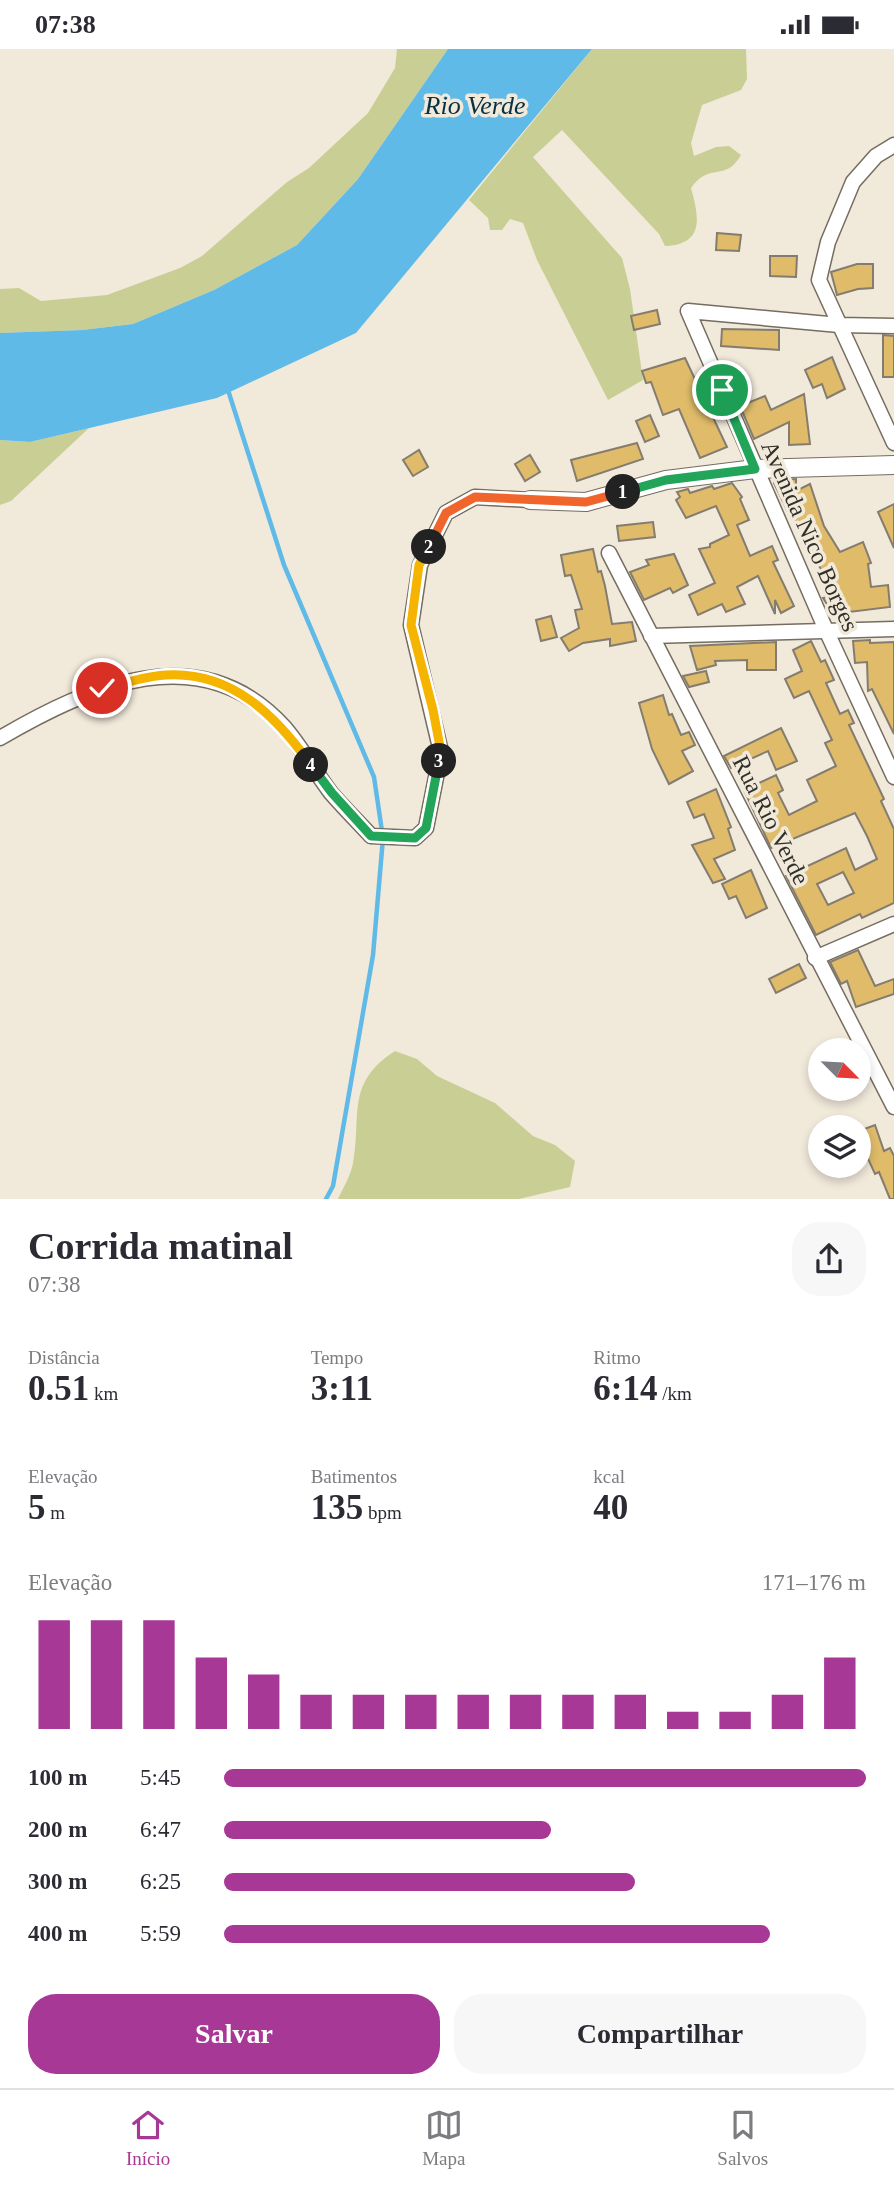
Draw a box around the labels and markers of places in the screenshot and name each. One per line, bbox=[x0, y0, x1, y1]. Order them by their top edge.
pin bbox=[692, 360, 752, 420]
pin: 1 bbox=[606, 475, 640, 509]
pin: 2 bbox=[412, 529, 446, 565]
pin bbox=[72, 658, 132, 718]
pin: 3 bbox=[422, 743, 457, 779]
pin: 4 bbox=[294, 747, 328, 783]

